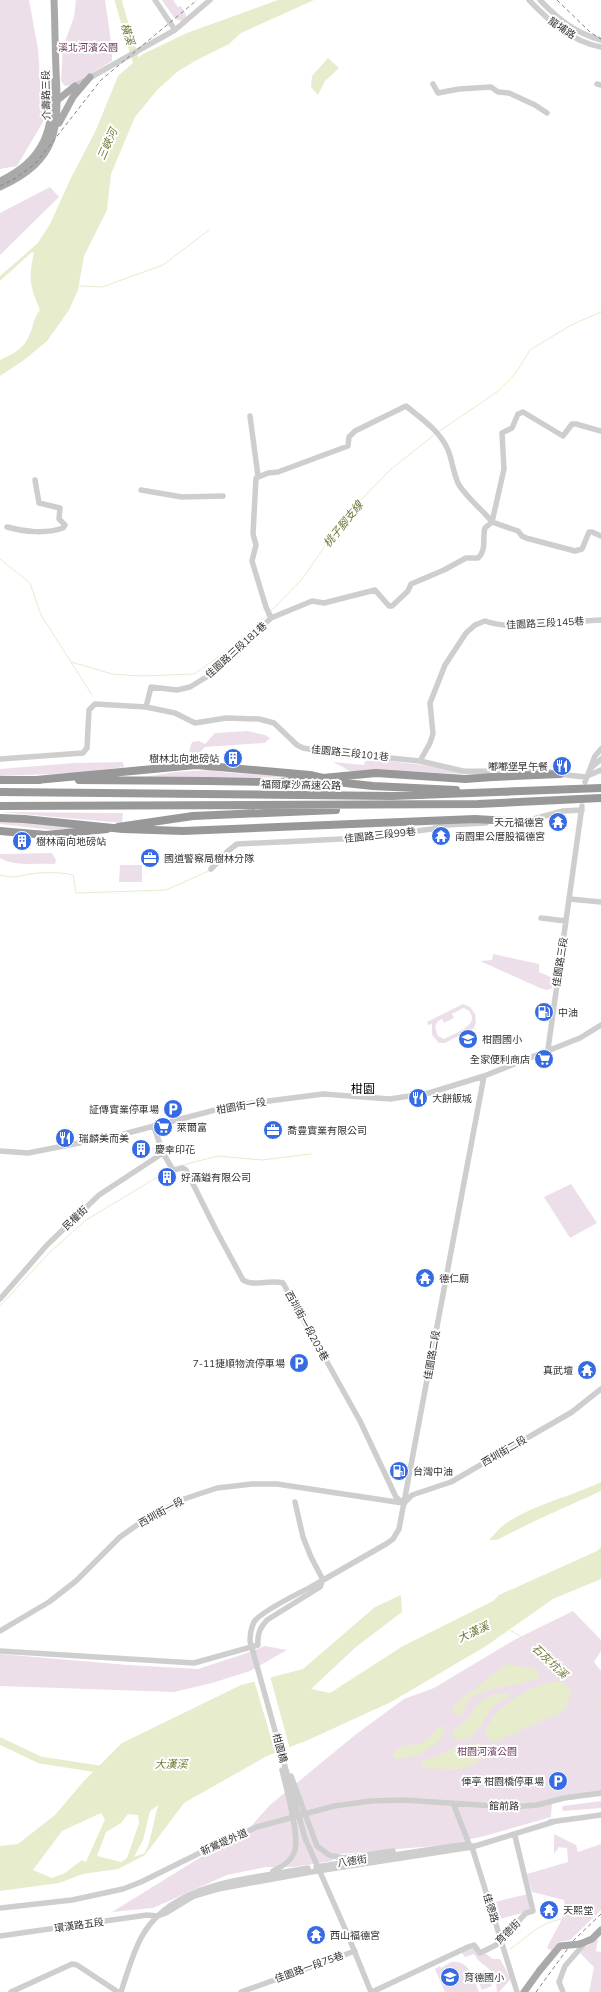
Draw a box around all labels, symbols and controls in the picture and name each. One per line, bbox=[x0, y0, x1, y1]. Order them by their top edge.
street label: 龍埔路 bbox=[546, 14, 578, 42]
water label: 橫溪 bbox=[118, 21, 138, 48]
park label: 溪北河濱公園 bbox=[58, 41, 118, 54]
street label: 介壽路三段 bbox=[39, 70, 53, 120]
water label: 三峽河 bbox=[94, 124, 121, 162]
water label: 桃子腳支線 bbox=[320, 497, 367, 550]
street label: 佳園路三段145巷 bbox=[506, 614, 584, 632]
street label: 佳園路三段181巷 bbox=[203, 619, 269, 681]
street label: 佳園路三段101巷 bbox=[311, 742, 389, 764]
building icon: 樹林北向地磅站 bbox=[222, 747, 244, 769]
place label: 樹林北向地磅站 bbox=[149, 752, 219, 765]
restaurant icon: 嘟嘟堡早午餐 bbox=[551, 755, 573, 777]
place label: 嘟嘟堡早午餐 bbox=[488, 760, 548, 773]
street label: 福爾摩沙高速公路 bbox=[261, 778, 341, 792]
temple icon: 天元福德宮 bbox=[547, 811, 569, 833]
place label: 天元福德宮 bbox=[494, 816, 544, 829]
street label: 佳園路三段99巷 bbox=[344, 825, 416, 845]
temple icon: 南園里公厝股福德宮 bbox=[430, 825, 452, 847]
building icon: 樹林南向地磅站 bbox=[11, 830, 33, 852]
place label: 南園里公厝股福德宮 bbox=[455, 830, 545, 843]
place label: 樹林南向地磅站 bbox=[36, 835, 106, 848]
office icon: 國道警察局樹林分隊 bbox=[139, 847, 161, 869]
place label: 國道警察局樹林分隊 bbox=[164, 852, 254, 865]
street label: 佳園路三段 bbox=[550, 936, 570, 988]
fuel station icon: 中油 bbox=[533, 1001, 555, 1023]
place label: 中油 bbox=[558, 1006, 578, 1019]
school or university icon: 柑園國小 bbox=[457, 1028, 479, 1050]
place label: 柑園國小 bbox=[482, 1033, 522, 1046]
supermarket icon: 全家便利商店 bbox=[533, 1048, 555, 1070]
place label: 全家便利商店 bbox=[470, 1053, 530, 1066]
district label: 柑園 bbox=[351, 1081, 375, 1096]
restaurant icon: 大餅飯城 bbox=[407, 1087, 429, 1109]
place label: 大餅飯城 bbox=[432, 1092, 472, 1105]
street label: 柑園街一段 bbox=[215, 1095, 267, 1117]
parking icon: 証傳實業停車場 bbox=[162, 1098, 184, 1120]
place label: 証傳實業停車場 bbox=[89, 1103, 159, 1116]
supermarket icon: 萊爾富 bbox=[152, 1116, 174, 1138]
office icon: 喬豊實業有限公司 bbox=[262, 1119, 284, 1141]
place label: 萊爾富 bbox=[177, 1121, 207, 1134]
place label: 喬豊實業有限公司 bbox=[287, 1124, 367, 1137]
restaurant icon: 瑞麟美而美 bbox=[54, 1127, 76, 1149]
place label: 瑞麟美而美 bbox=[79, 1132, 129, 1145]
building icon: 慶幸印花 bbox=[130, 1138, 152, 1160]
place label: 慶幸印花 bbox=[155, 1143, 195, 1156]
building icon: 好滿鎰有限公司 bbox=[156, 1166, 178, 1188]
place label: 好滿鎰有限公司 bbox=[181, 1171, 251, 1184]
street label: 民權街 bbox=[60, 1203, 90, 1233]
temple icon: 德仁廟 bbox=[414, 1267, 436, 1289]
place label: 德仁廟 bbox=[439, 1272, 469, 1285]
street label: 西圳街一段203巷 bbox=[282, 1289, 332, 1363]
street label: 佳園路二段 bbox=[421, 1329, 443, 1381]
parking icon: 7-11捷順物流停車場 bbox=[288, 1352, 310, 1374]
place label: 7-11捷順物流停車場 bbox=[193, 1357, 285, 1370]
temple icon: 真武壇 bbox=[576, 1359, 598, 1381]
place label: 真武壇 bbox=[543, 1364, 573, 1377]
street label: 西圳街二段 bbox=[479, 1433, 529, 1469]
fuel station icon: 台灣中油 bbox=[388, 1460, 410, 1482]
place label: 台灣中油 bbox=[413, 1465, 453, 1478]
street label: 西圳街一段 bbox=[136, 1494, 186, 1530]
water label: 大漢溪 bbox=[455, 1618, 493, 1645]
water label: 石灰坑溪 bbox=[529, 1641, 572, 1682]
street label: 柑園橋 bbox=[270, 1732, 290, 1764]
park label: 柑園河濱公園 bbox=[457, 1745, 517, 1758]
water label: 大漢溪 bbox=[155, 1757, 189, 1771]
parking icon: 俥亭 柑園橋停車場 bbox=[547, 1770, 569, 1792]
place label: 俥亭 柑園橋停車場 bbox=[460, 1775, 544, 1788]
street label: 館前路 bbox=[489, 1799, 519, 1813]
street label: 新鶯堤外道 bbox=[199, 1826, 249, 1858]
street label: 八德街 bbox=[336, 1852, 368, 1870]
street label: 佳德路 bbox=[480, 1892, 502, 1924]
temple icon: 天熙堂 bbox=[538, 1899, 560, 1921]
place label: 天熙堂 bbox=[563, 1904, 593, 1917]
street label: 環漢路五段 bbox=[53, 1915, 105, 1935]
street label: 育德街 bbox=[493, 1917, 523, 1947]
temple icon: 西山福德宮 bbox=[305, 1924, 327, 1946]
place label: 西山福德宮 bbox=[330, 1929, 380, 1942]
street label: 佳園路一段75巷 bbox=[273, 1949, 345, 1985]
school or university icon: 育德國小 bbox=[439, 1966, 461, 1988]
place label: 育德國小 bbox=[464, 1971, 504, 1984]

